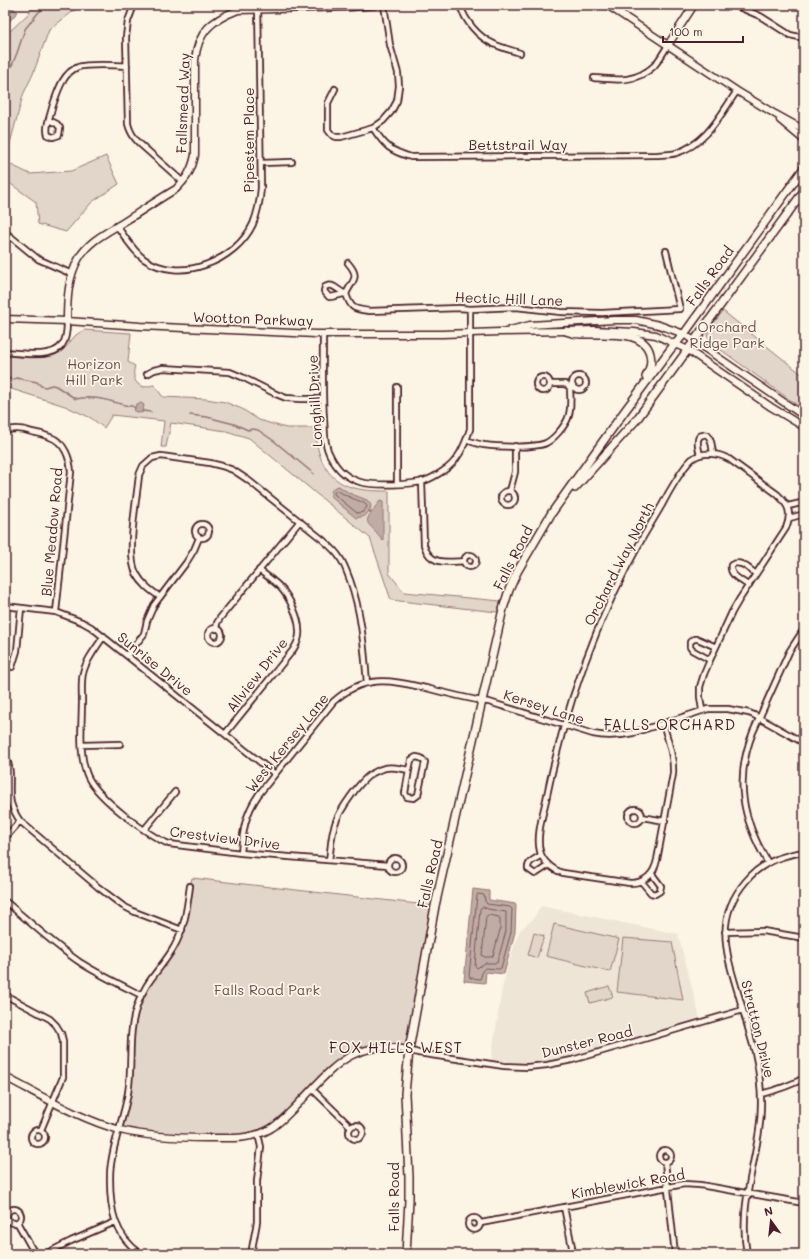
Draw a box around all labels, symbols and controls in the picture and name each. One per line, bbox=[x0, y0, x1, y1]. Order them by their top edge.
scale bar bbox=[663, 18, 743, 44]
text: 100 m bbox=[669, 23, 703, 39]
street label: Fallsmead Way bbox=[171, 52, 194, 154]
street label: Pipestem Place bbox=[239, 87, 258, 193]
street label: Bettstrail Way bbox=[469, 135, 568, 154]
street label: Falls Road bbox=[681, 242, 738, 309]
street label: Hectic Hill Lane bbox=[455, 287, 563, 310]
street label: Wootton Parkway bbox=[193, 307, 314, 330]
park label: Orchard Ridge Park bbox=[689, 317, 765, 352]
park label: Horizon Hill Park bbox=[65, 354, 123, 389]
street label: Longhill Drive bbox=[303, 354, 326, 448]
street label: Blue Meadow Road bbox=[36, 467, 67, 597]
street label: Orchard Way North bbox=[579, 499, 658, 629]
street label: Falls Road bbox=[488, 522, 537, 593]
street label: Sunrise Drive bbox=[114, 627, 197, 700]
street label: Allview Drive bbox=[222, 634, 292, 716]
street label: Kersey Lane bbox=[501, 685, 587, 729]
street label: West Kersey Lane bbox=[241, 689, 333, 796]
district label: FALLS ORCHARD bbox=[604, 714, 736, 734]
street label: Crestview Drive bbox=[169, 821, 281, 854]
street label: Falls Road bbox=[412, 838, 447, 910]
street label: Stratton Drive bbox=[737, 978, 780, 1080]
park label: Falls Road Park bbox=[214, 980, 320, 999]
street label: Dunster Road bbox=[539, 1021, 634, 1062]
district label: FOX HILLS WEST bbox=[329, 1037, 463, 1057]
street label: Falls Road bbox=[384, 1162, 403, 1232]
street label: Kimblewick Road bbox=[570, 1164, 686, 1203]
north arrow bbox=[751, 1201, 791, 1241]
text: N bbox=[762, 1203, 774, 1219]

